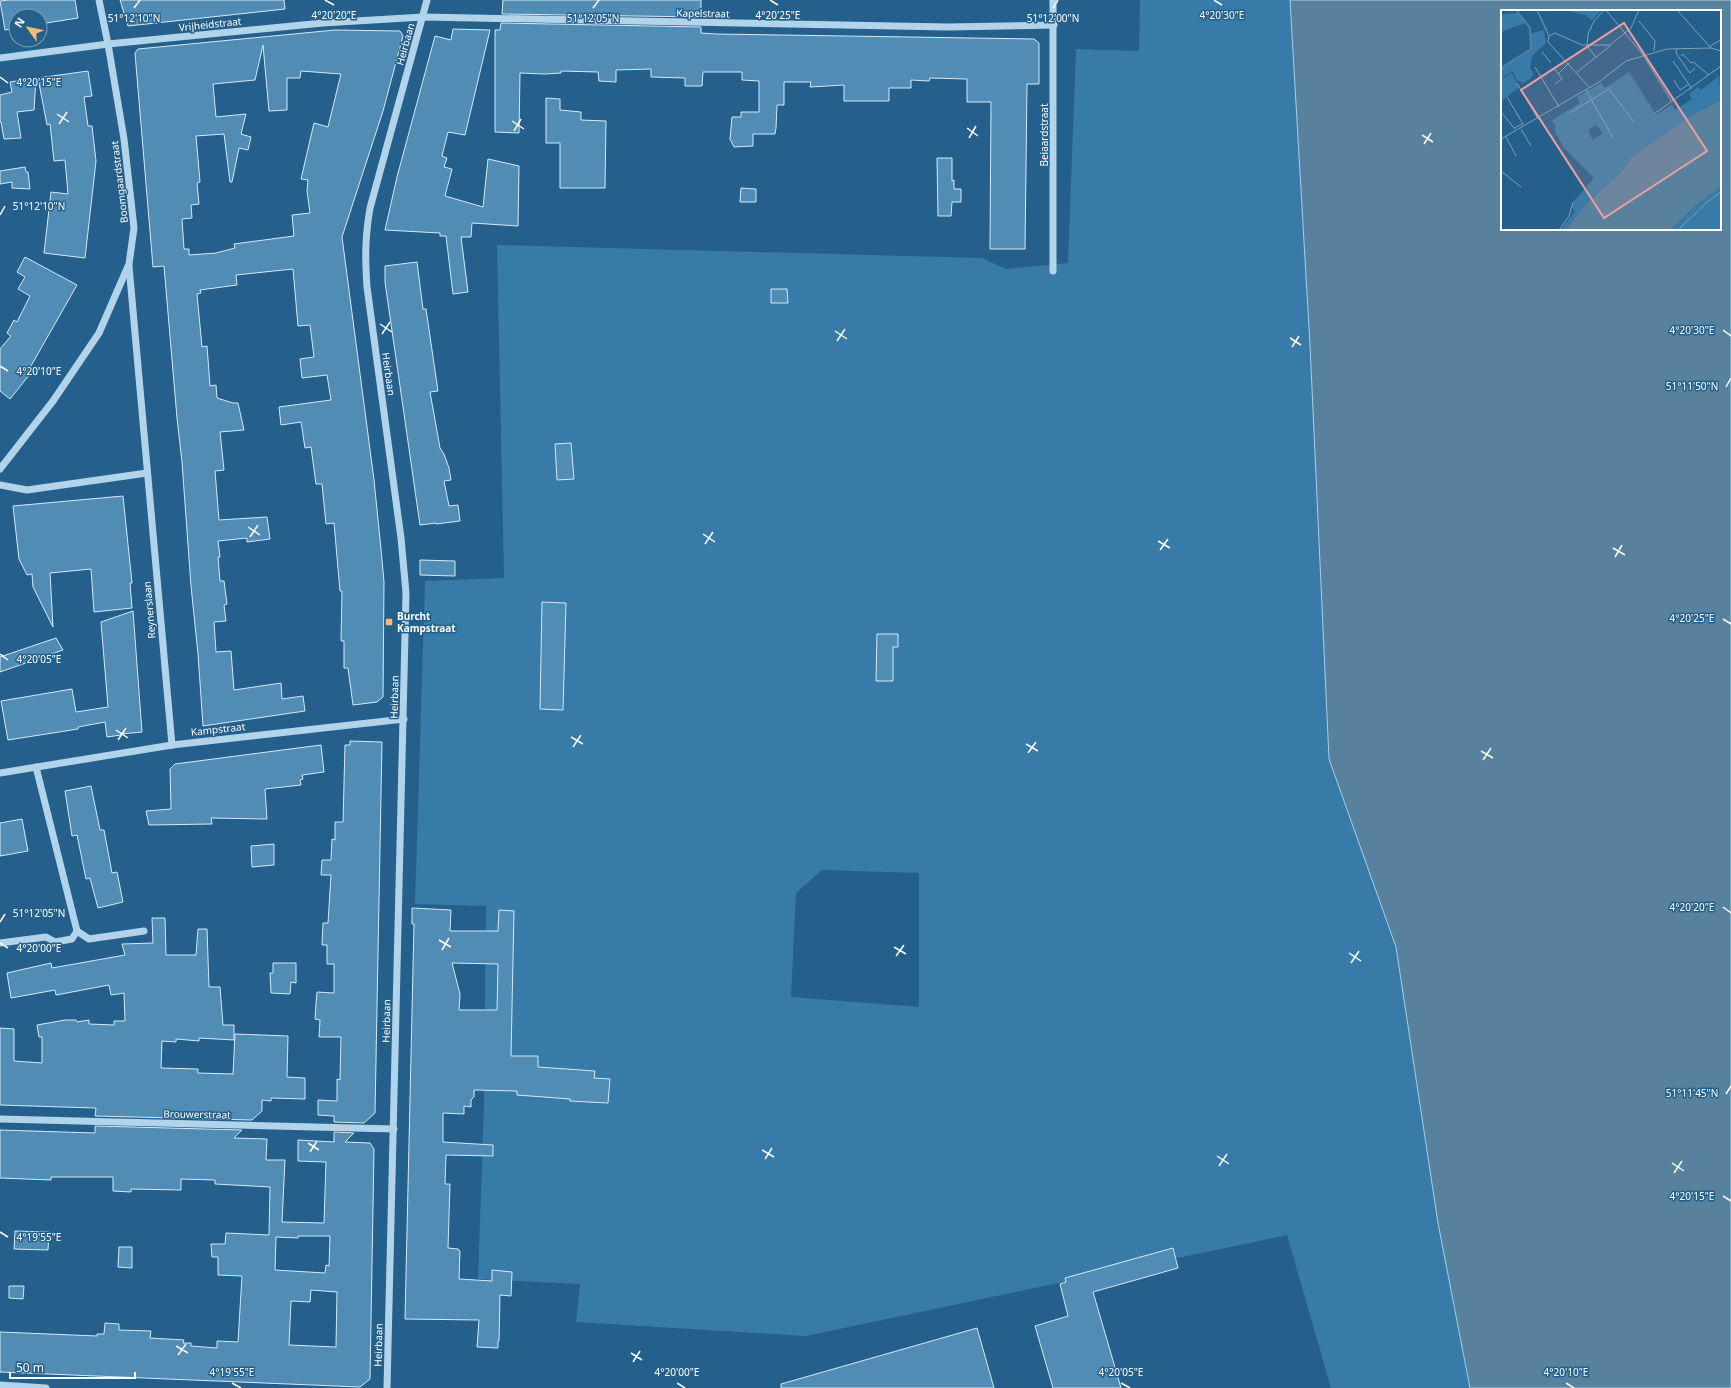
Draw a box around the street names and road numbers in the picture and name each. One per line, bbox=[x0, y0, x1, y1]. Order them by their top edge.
street label: Kapelstraat bbox=[676, 6, 730, 20]
street label: Vrijheidstraat bbox=[178, 14, 242, 34]
street label: Heirbaan bbox=[392, 21, 418, 67]
street label: Beiaardstraat bbox=[1037, 103, 1051, 167]
street label: Boomgaardstraat bbox=[107, 140, 131, 224]
street label: Heirbaan bbox=[379, 352, 399, 396]
street label: Reynerslaan bbox=[140, 581, 158, 639]
street label: Heirbaan bbox=[387, 675, 401, 719]
street label: Kampstraat bbox=[190, 719, 246, 739]
street label: Heirbaan bbox=[379, 999, 393, 1043]
street label: Brouwerstraat bbox=[163, 1106, 231, 1122]
street label: Heirbaan bbox=[371, 1323, 385, 1367]

